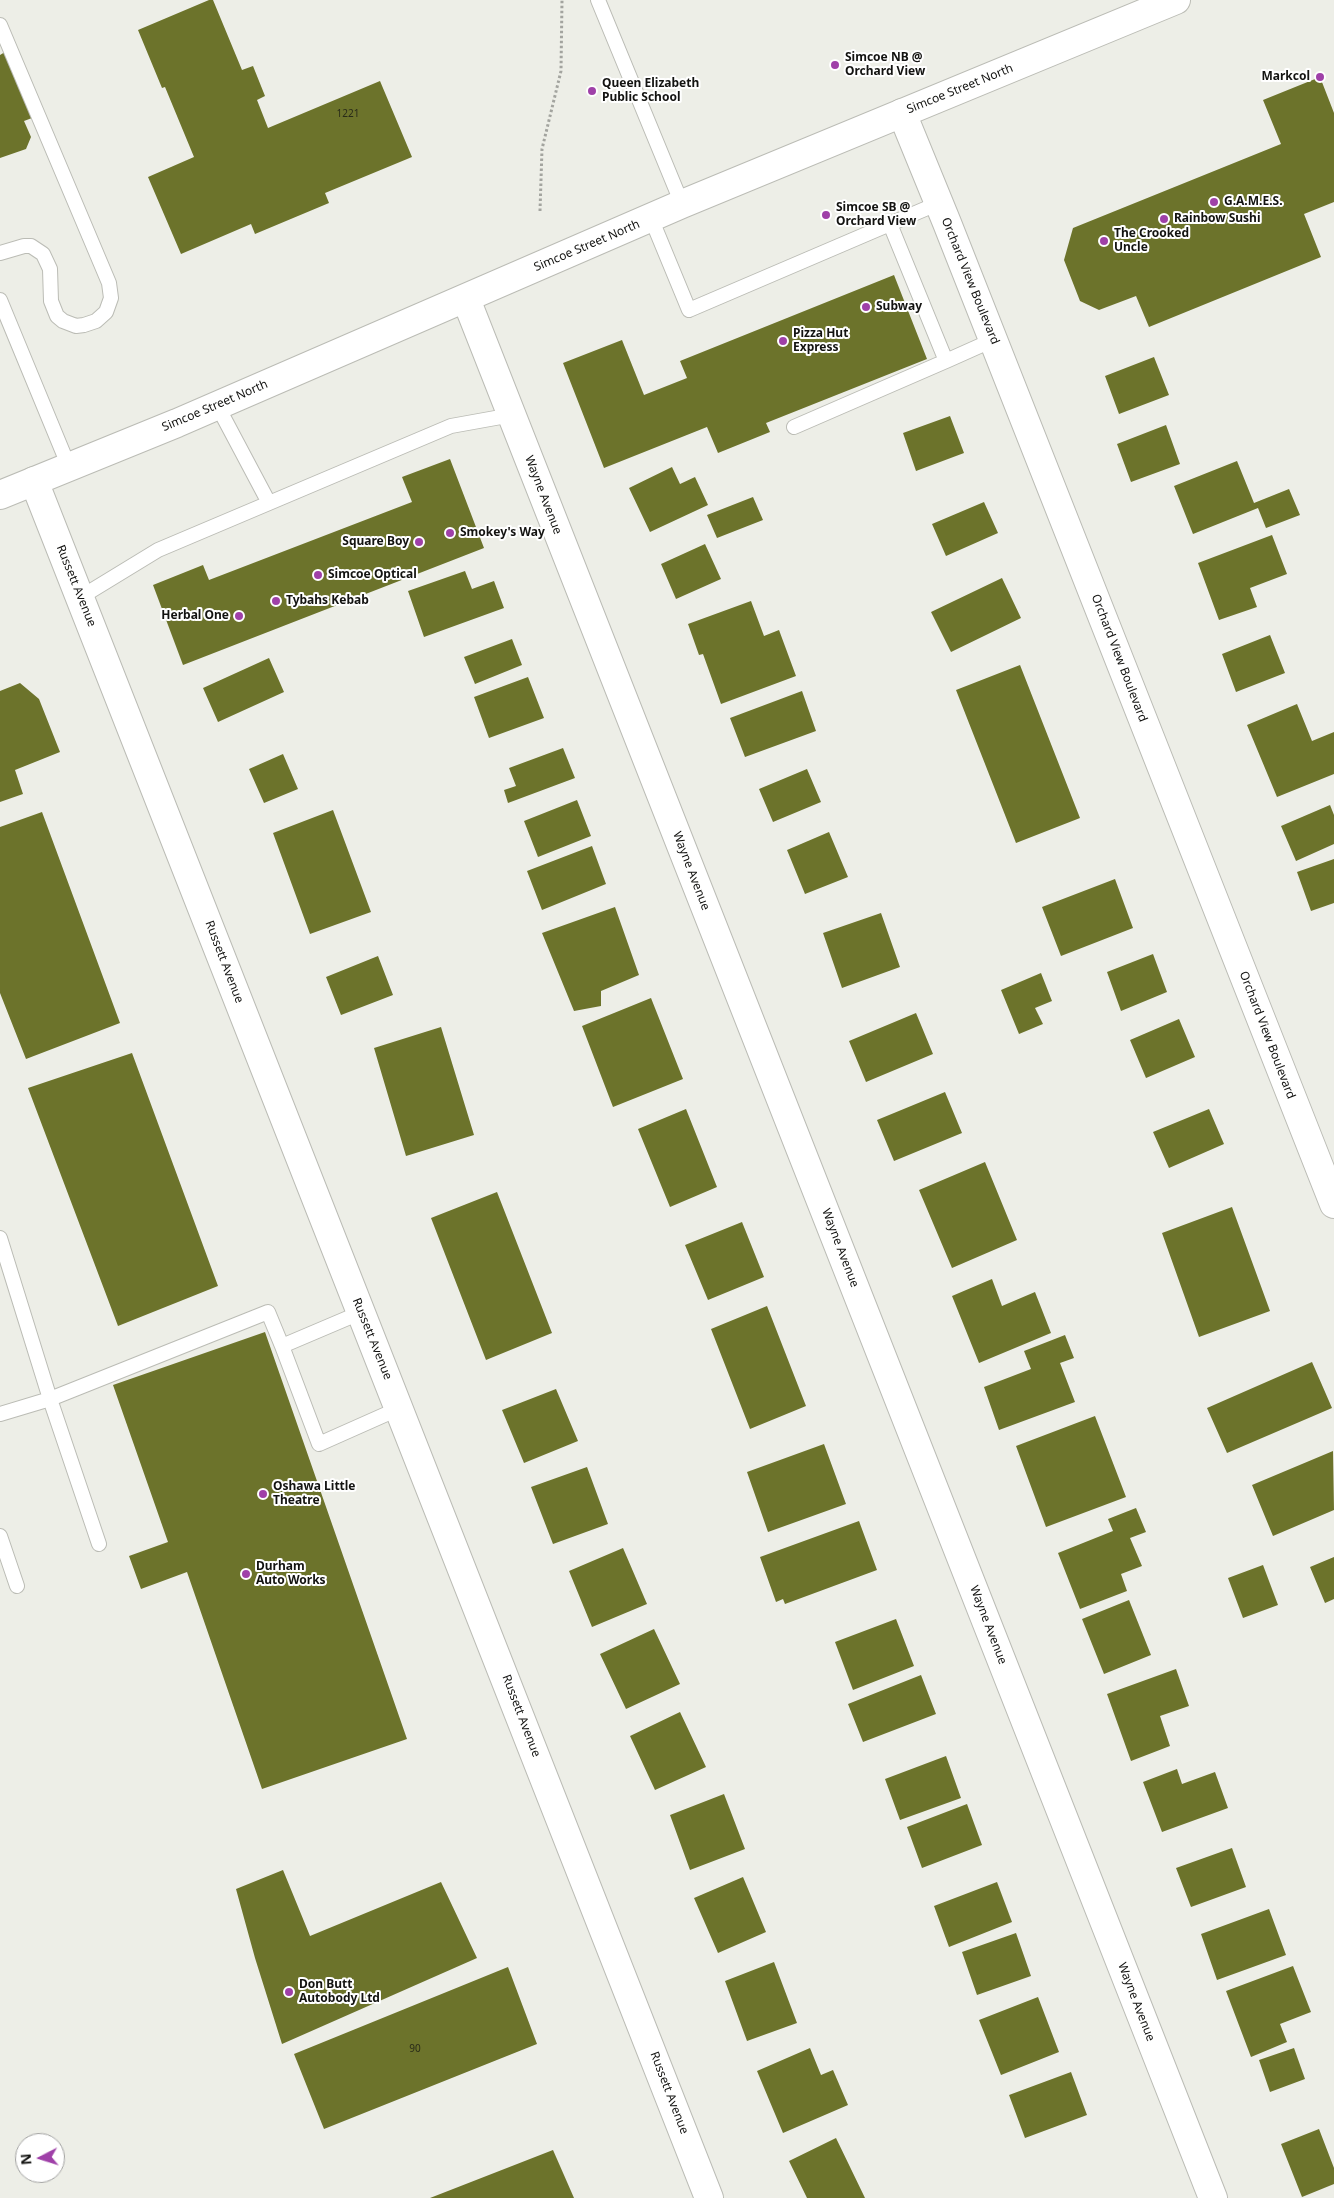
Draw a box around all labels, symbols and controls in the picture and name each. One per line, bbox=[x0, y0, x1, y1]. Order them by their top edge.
place label: Simcoe NB @ Orchard View bbox=[845, 51, 925, 79]
marker: Simcoe NB @ Orchard View bbox=[829, 59, 841, 71]
street label: Simcoe Street North bbox=[905, 61, 1015, 117]
place label: Markcol bbox=[1261, 70, 1310, 84]
marker: Markcol bbox=[1314, 71, 1326, 83]
place label: Queen Elizabeth Public School bbox=[602, 77, 699, 105]
marker: Queen Elizabeth Public School bbox=[586, 85, 598, 97]
house number: 1221 bbox=[337, 108, 359, 120]
place label: G.A.M.E.S. bbox=[1224, 195, 1282, 209]
marker: G.A.M.E.S. bbox=[1208, 196, 1220, 208]
place label: Simcoe SB @ Orchard View bbox=[836, 201, 916, 229]
marker: Simcoe SB @ Orchard View bbox=[820, 209, 832, 221]
place label: Rainbow Sushi bbox=[1174, 212, 1261, 226]
marker: Rainbow Sushi bbox=[1158, 213, 1170, 225]
street label: Orchard View Boulevard bbox=[938, 215, 1002, 347]
street label: Simcoe Street North bbox=[532, 217, 642, 275]
place label: The Crooked Uncle bbox=[1114, 227, 1189, 255]
marker: The Crooked Uncle bbox=[1098, 235, 1110, 247]
place label: Subway bbox=[876, 300, 922, 314]
marker: Subway bbox=[860, 301, 872, 313]
place label: Pizza Hut Express bbox=[793, 327, 848, 355]
marker: Pizza Hut Express bbox=[777, 335, 789, 347]
street label: Simcoe Street North bbox=[160, 377, 270, 435]
street label: Wayne Avenue bbox=[521, 454, 565, 536]
place label: Smokey's Way bbox=[460, 526, 545, 540]
marker: Smokey's Way bbox=[444, 527, 456, 539]
place label: Square Boy bbox=[342, 535, 409, 549]
marker: Square Boy bbox=[413, 536, 425, 548]
street label: Russett Avenue bbox=[53, 543, 99, 629]
place label: Simcoe Optical bbox=[328, 568, 417, 582]
marker: Simcoe Optical bbox=[312, 569, 324, 581]
street label: Orchard View Boulevard bbox=[1088, 592, 1150, 724]
place label: Tybahs Kebab bbox=[286, 594, 369, 608]
marker: Tybahs Kebab bbox=[270, 595, 282, 607]
place label: Herbal One bbox=[161, 609, 229, 623]
marker: Herbal One bbox=[233, 610, 245, 622]
street label: Wayne Avenue bbox=[669, 830, 713, 912]
street label: Russett Avenue bbox=[202, 919, 246, 1005]
street label: Orchard View Boulevard bbox=[1236, 969, 1298, 1101]
street label: Wayne Avenue bbox=[818, 1207, 862, 1289]
street label: Russett Avenue bbox=[349, 1296, 395, 1382]
place label: Oshawa Little Theatre bbox=[273, 1480, 356, 1508]
marker: Oshawa Little Theatre bbox=[257, 1488, 269, 1500]
place label: Durham Auto Works bbox=[256, 1560, 326, 1588]
marker: Durham Auto Works bbox=[240, 1568, 252, 1580]
street label: Wayne Avenue bbox=[966, 1584, 1010, 1666]
street label: Russett Avenue bbox=[499, 1673, 543, 1759]
street label: Wayne Avenue bbox=[1114, 1961, 1158, 2043]
place label: Don Butt Autobody Ltd bbox=[299, 1978, 380, 2006]
marker: Don Butt Autobody Ltd bbox=[283, 1986, 295, 1998]
house number: 90 bbox=[409, 2043, 421, 2055]
street label: Russett Avenue bbox=[647, 2050, 691, 2136]
north arrow bbox=[15, 2133, 65, 2183]
text: N bbox=[16, 2153, 36, 2166]

